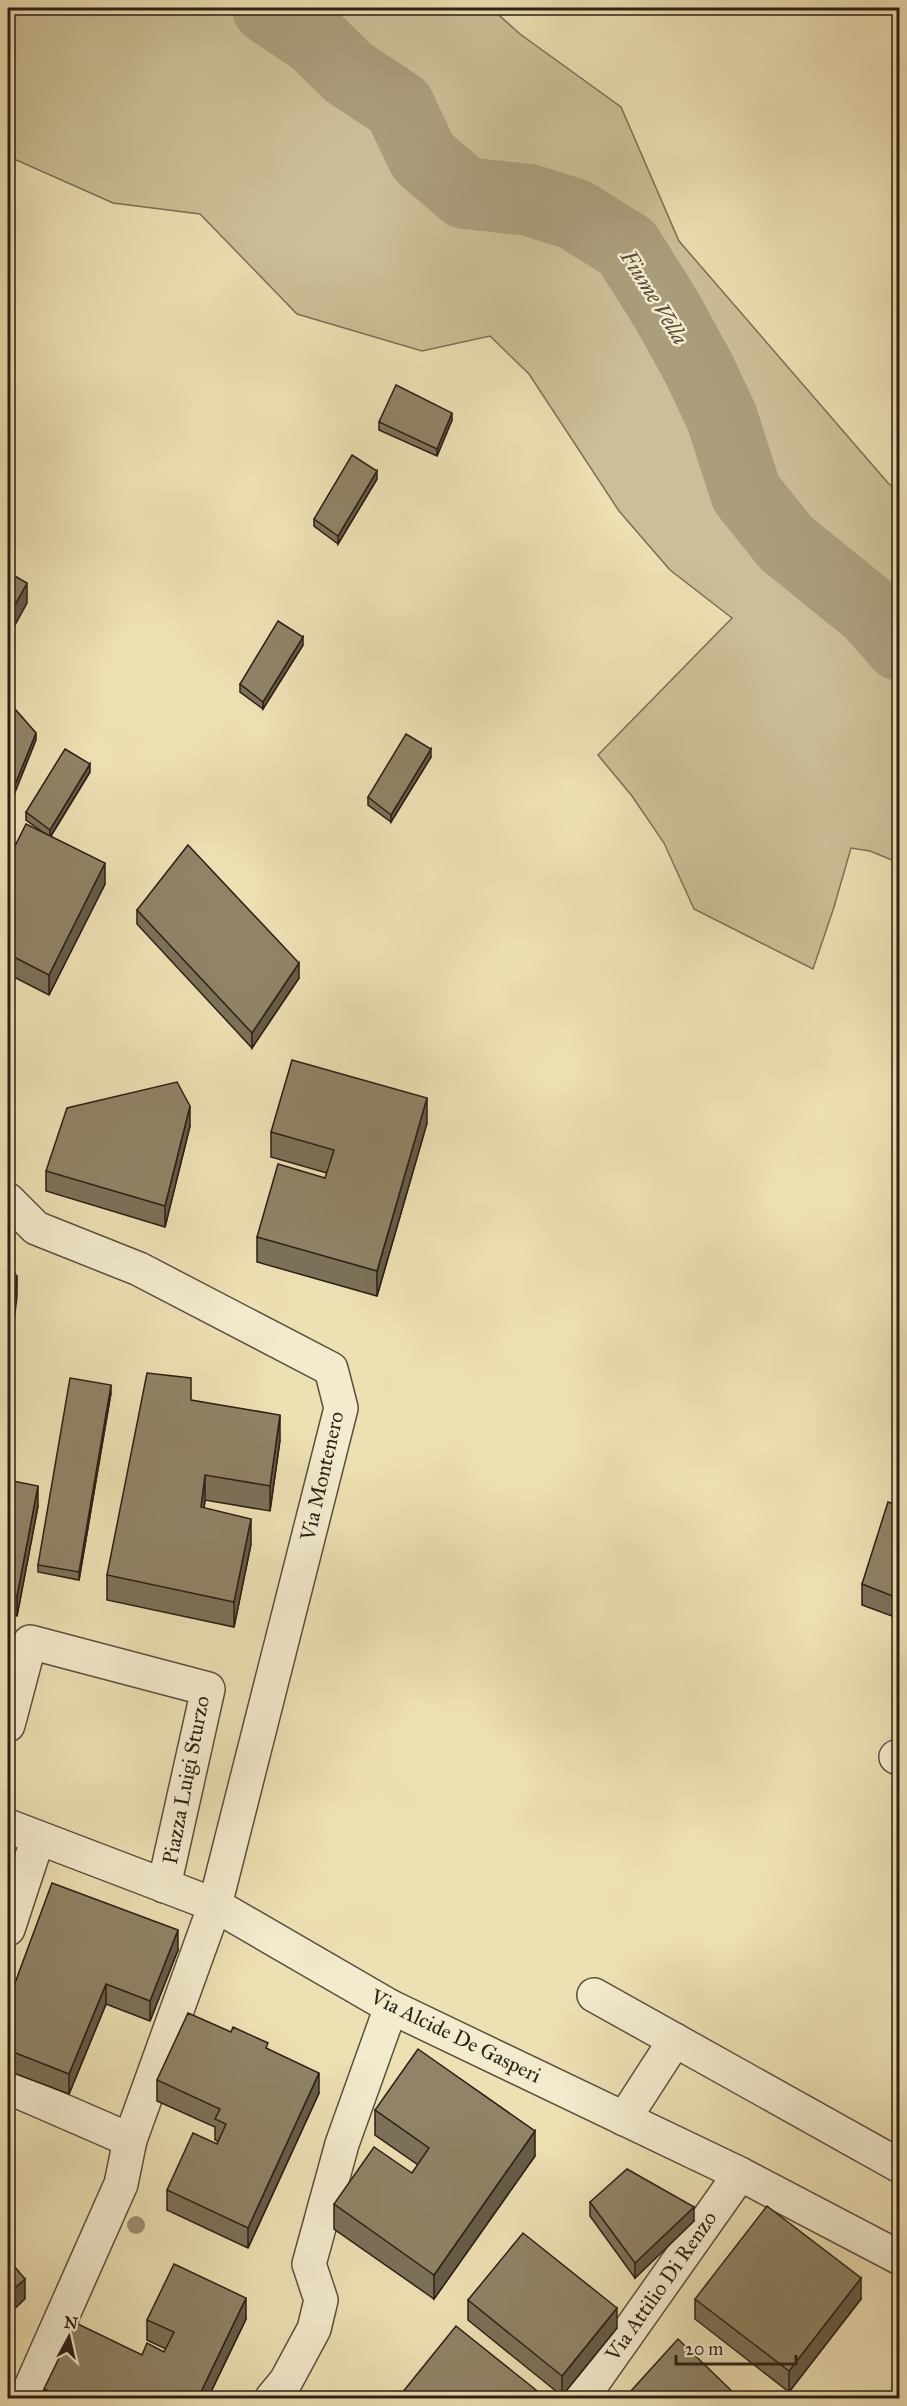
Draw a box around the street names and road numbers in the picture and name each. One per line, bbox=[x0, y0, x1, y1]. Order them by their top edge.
street label: Via Montenero bbox=[294, 1409, 350, 1544]
street label: Piazza Luigi Sturzo bbox=[157, 1693, 215, 1866]
street label: Via Alcide De Gasperi bbox=[366, 1983, 546, 2089]
street label: Via Attilio Di Renzo bbox=[599, 2206, 723, 2367]

